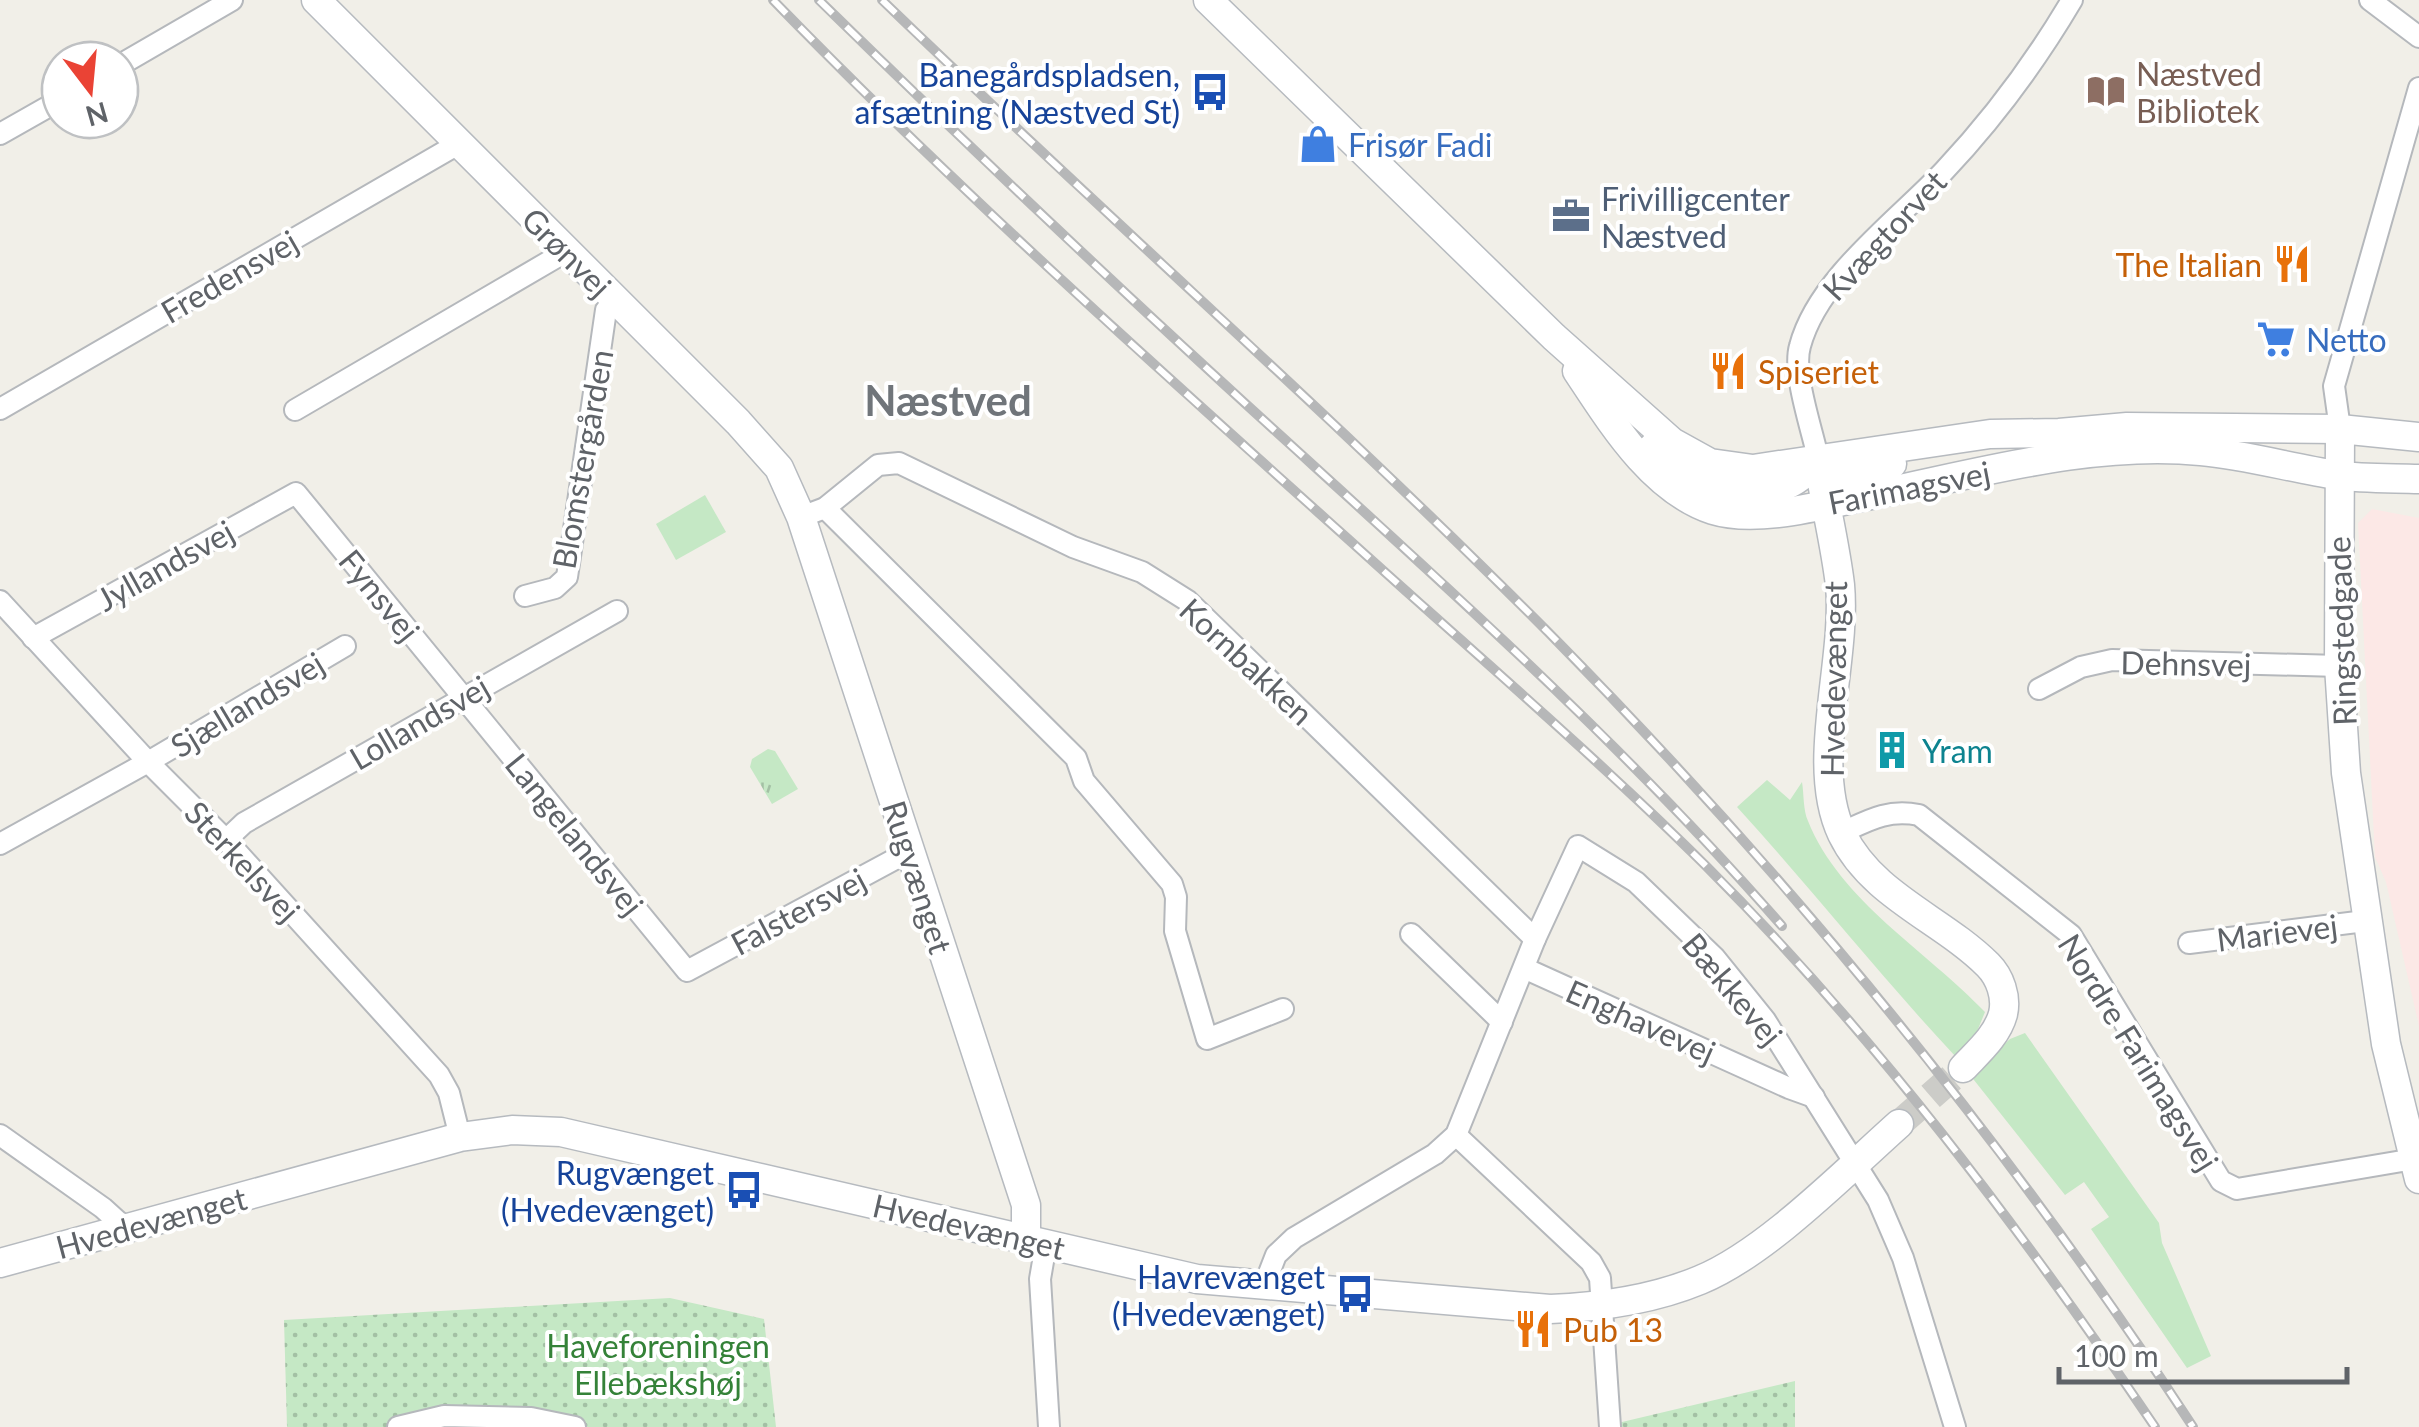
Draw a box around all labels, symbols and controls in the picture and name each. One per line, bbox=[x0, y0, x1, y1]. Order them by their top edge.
north arrow bbox=[40, 40, 140, 140]
place label: Næstved Bibliotek bbox=[2136, 54, 2262, 130]
place label: Banegårdspladsen, afsætning (Næstved St) bbox=[855, 55, 1180, 131]
library icon: Næstved Bibliotek bbox=[2085, 70, 2127, 112]
bus stop icon: Banegårdspladsen, afsætning (Næstved St) bbox=[1189, 71, 1231, 113]
text: N bbox=[82, 96, 112, 134]
shop icon: Frisør Fadi bbox=[1297, 123, 1339, 165]
place label: Frisør Fadi bbox=[1348, 125, 1493, 164]
street label: Kvægtorvet bbox=[1814, 161, 1954, 308]
place label: Frivilligcenter Næstved bbox=[1601, 179, 1790, 255]
office icon: Frivilligcenter Næstved bbox=[1550, 195, 1592, 237]
street label: Grønvej bbox=[514, 199, 620, 305]
street label: Fredensvej bbox=[154, 221, 304, 331]
restaurant icon: The Italian bbox=[2271, 243, 2313, 285]
place label: The Italian bbox=[2116, 245, 2262, 284]
supermarket icon: Netto bbox=[2255, 318, 2297, 360]
place label: Netto bbox=[2306, 320, 2387, 359]
street label: Blomstergården bbox=[544, 346, 620, 572]
restaurant icon: Spiseriet bbox=[1707, 350, 1749, 392]
place label: Spiseriet bbox=[1758, 352, 1879, 391]
district label: Næstved bbox=[864, 375, 1032, 425]
street label: Farimagsvej bbox=[1825, 452, 1993, 522]
street label: Jyllandsvej bbox=[90, 511, 240, 619]
street label: Ringstedgade bbox=[2318, 536, 2364, 726]
street label: Fynsvej bbox=[331, 541, 429, 649]
street label: Hvedevænget bbox=[1812, 580, 1854, 777]
street label: Kornbakken bbox=[1172, 590, 1322, 732]
street label: Dehnsvej bbox=[2120, 642, 2252, 684]
street label: Sjællandsvej bbox=[163, 643, 331, 765]
street label: Lollandsvej bbox=[342, 666, 496, 778]
building icon: Yram bbox=[1871, 729, 1913, 771]
place label: Yram bbox=[1922, 731, 1993, 770]
street label: Langelandsvej bbox=[498, 745, 652, 923]
street label: Sterkelsvej bbox=[177, 793, 309, 929]
street label: Rugvænget bbox=[875, 796, 961, 959]
street label: Falstersvej bbox=[724, 859, 872, 963]
street label: Marievej bbox=[2214, 905, 2340, 959]
street label: Bækkevej bbox=[1675, 925, 1791, 1053]
street label: Nordre Farimagsvej bbox=[2051, 927, 2227, 1177]
street label: Enghavevej bbox=[1560, 971, 1722, 1071]
place label: Rugvænget (Hvedevænget) bbox=[501, 1153, 715, 1229]
bus stop icon: Rugvænget (Hvedevænget) bbox=[723, 1169, 765, 1211]
street label: Hvedevænget bbox=[51, 1178, 251, 1266]
street label: Hvedevænget bbox=[869, 1185, 1069, 1267]
place label: Havrevænget (Hvedevænget) bbox=[1112, 1257, 1326, 1333]
bus stop icon: Havrevænget (Hvedevænget) bbox=[1334, 1273, 1376, 1315]
restaurant icon: Pub 13 bbox=[1512, 1308, 1554, 1350]
place label: Pub 13 bbox=[1563, 1310, 1663, 1349]
scale bar bbox=[2059, 1322, 2346, 1384]
park label: Haveforeningen Ellebækshøj bbox=[546, 1326, 770, 1402]
text: 100 m bbox=[2074, 1337, 2159, 1373]

